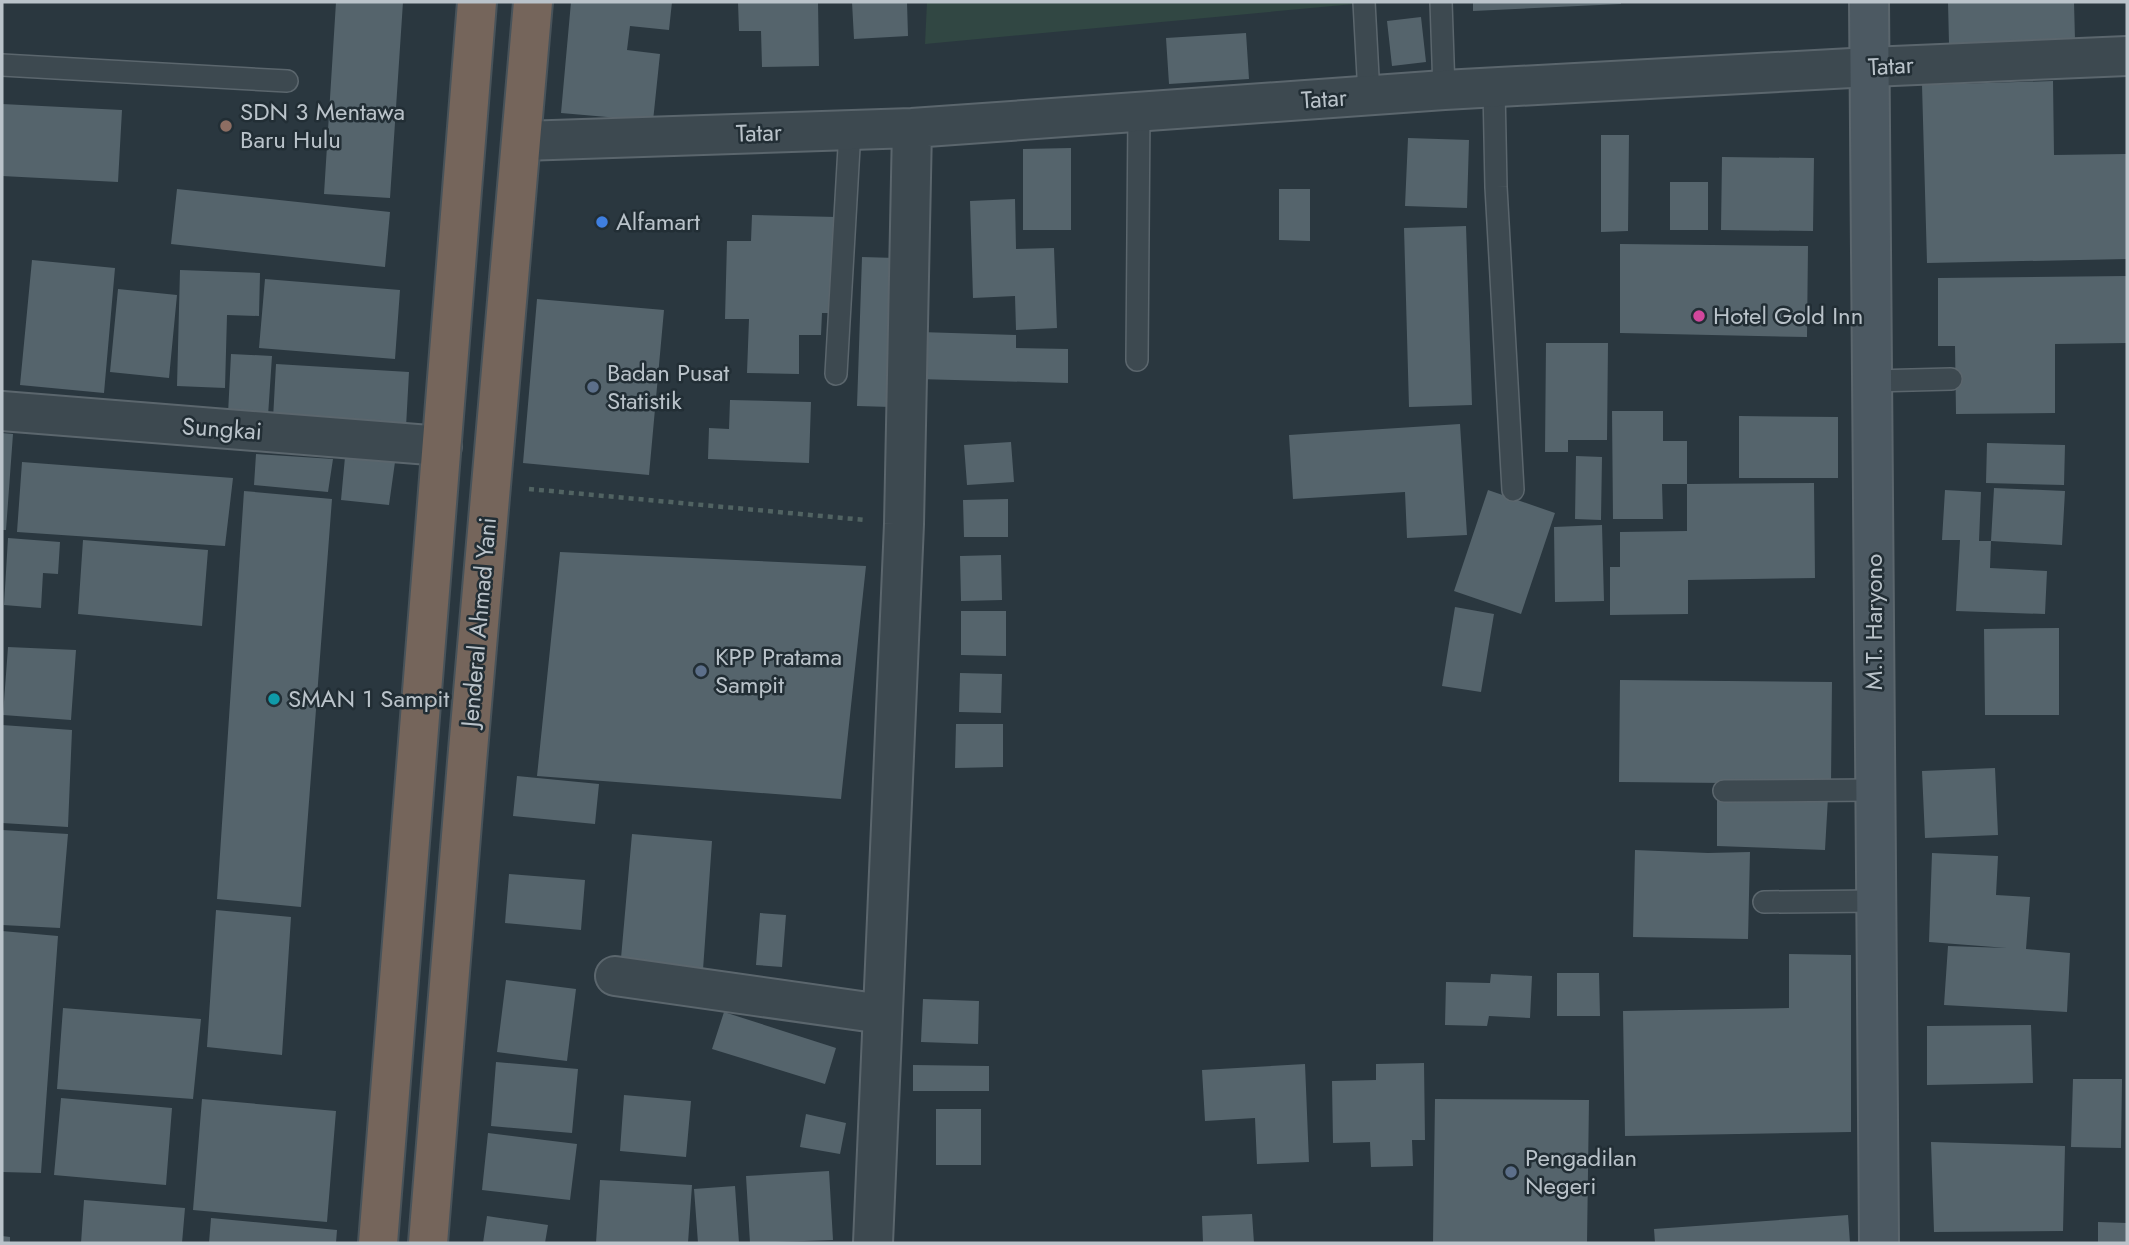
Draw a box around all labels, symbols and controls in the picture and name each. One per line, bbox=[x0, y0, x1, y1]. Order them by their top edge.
street label: Tatar bbox=[1867, 47, 1916, 84]
street label: Tatar bbox=[1300, 79, 1349, 118]
place label: SDN 3 Mentawa Baru Hulu bbox=[240, 94, 405, 157]
street label: Tatar bbox=[735, 114, 783, 151]
marker: SDN 3 Mentawa Baru Hulu bbox=[218, 118, 234, 134]
place label: Alfamart bbox=[616, 204, 700, 239]
marker: Alfamart bbox=[594, 214, 610, 230]
place label: Hotel Gold Inn bbox=[1713, 298, 1863, 333]
marker: Hotel Gold Inn bbox=[1691, 308, 1707, 324]
place label: Badan Pusat Statistik bbox=[607, 355, 729, 418]
marker: Badan Pusat Statistik bbox=[585, 379, 601, 395]
street label: Sungkai bbox=[181, 408, 263, 449]
street label: Jenderal Ahmad Yani bbox=[452, 516, 505, 731]
street label: M.T. Haryono bbox=[1856, 554, 1891, 690]
place label: KPP Pratama Sampit bbox=[715, 639, 842, 702]
marker: KPP Pratama Sampit bbox=[693, 663, 709, 679]
place label: SMAN 1 Sampit bbox=[288, 681, 450, 716]
marker: SMAN 1 Sampit bbox=[266, 691, 282, 707]
place label: Pengadilan Negeri bbox=[1525, 1140, 1637, 1203]
marker: Pengadilan Negeri bbox=[1503, 1164, 1519, 1180]

